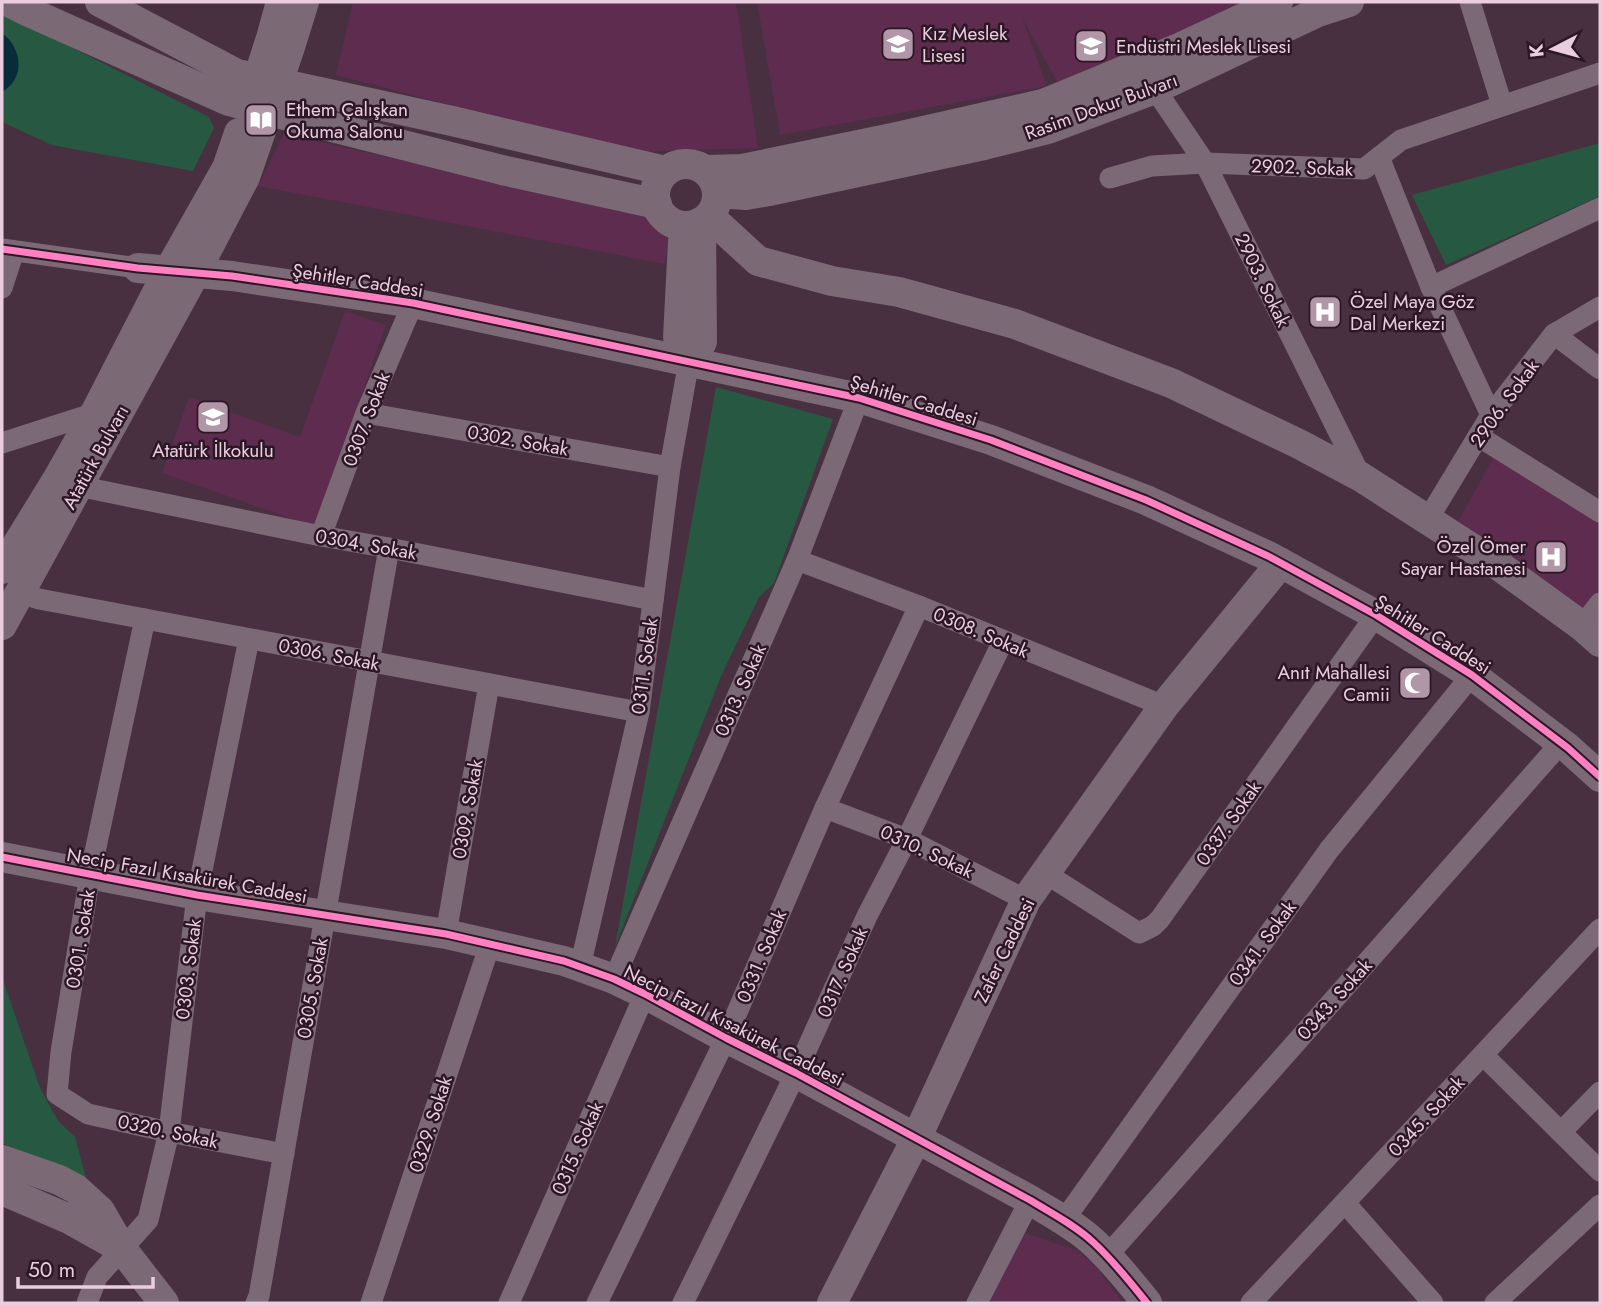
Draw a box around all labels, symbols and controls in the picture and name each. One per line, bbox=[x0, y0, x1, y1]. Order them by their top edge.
north arrow bbox=[1518, 14, 1588, 84]
place label: Kız Meslek Lisesi bbox=[922, 20, 1008, 69]
school or university icon: Kız Meslek Lisesi bbox=[879, 25, 917, 63]
school or university icon: Endüstri Meslek Lisesi bbox=[1072, 27, 1110, 65]
place label: Endüstri Meslek Lisesi bbox=[1116, 33, 1291, 60]
text: K bbox=[1522, 42, 1551, 59]
street label: Rasim Dokur Bulvarı bbox=[1021, 66, 1181, 147]
place label: Ethem Çalışkan Okuma Salonu bbox=[286, 96, 408, 145]
library icon: Ethem Çalışkan Okuma Salonu bbox=[242, 101, 280, 139]
street label: 2902. Sokak bbox=[1251, 152, 1354, 183]
street label: 2903. Sokak bbox=[1228, 229, 1297, 332]
street label: Şehitler Caddesi bbox=[290, 257, 425, 304]
place label: Özel Maya Göz Dal Merkezi bbox=[1350, 288, 1475, 337]
hospital icon: Özel Maya Göz Dal Merkezi bbox=[1306, 293, 1344, 331]
street label: 2906. Sokak bbox=[1463, 354, 1546, 453]
street label: 0307. Sokak bbox=[336, 367, 397, 470]
street label: Şehitler Caddesi bbox=[847, 368, 981, 433]
school or university icon: Atatürk İlkokulu bbox=[194, 398, 232, 436]
street label: Atatürk Bulvarı bbox=[56, 400, 135, 514]
street label: 0302. Sokak bbox=[465, 418, 571, 463]
place label: Atatürk İlkokulu bbox=[152, 437, 274, 464]
street label: 0304. Sokak bbox=[313, 522, 419, 567]
place label: Özel Ömer Sayar Hastanesi bbox=[1400, 533, 1526, 582]
hospital icon: Özel Ömer Sayar Hastanesi bbox=[1532, 538, 1570, 576]
street label: Şehitler Caddesi bbox=[1370, 588, 1496, 681]
street label: 0308. Sokak bbox=[929, 600, 1033, 665]
street label: 0311. Sokak bbox=[624, 616, 665, 716]
street label: 0306. Sokak bbox=[276, 631, 382, 678]
street label: 0313. Sokak bbox=[708, 639, 773, 741]
place label: Anıt Mahallesi Camii bbox=[1278, 659, 1390, 708]
mosque icon: Anıt Mahallesi Camii bbox=[1396, 664, 1434, 702]
street label: 0309. Sokak bbox=[445, 756, 490, 861]
street label: 0337. Sokak bbox=[1189, 775, 1268, 871]
street label: 0310. Sokak bbox=[876, 818, 978, 885]
street label: Necip Fazıl Kısakürek Caddesi bbox=[64, 841, 309, 910]
street label: 0301. Sokak bbox=[59, 887, 102, 990]
street label: Zafer Caddesi bbox=[968, 893, 1041, 1007]
street label: 0341. Sokak bbox=[1222, 895, 1303, 991]
street label: 0331. Sokak bbox=[730, 905, 793, 1007]
street label: 0303. Sokak bbox=[169, 917, 208, 1021]
street label: 0317. Sokak bbox=[811, 922, 875, 1022]
street label: 0305. Sokak bbox=[290, 935, 335, 1041]
street label: 0343. Sokak bbox=[1291, 952, 1379, 1046]
street label: Necip Fazıl Kısakürek Caddesi bbox=[619, 958, 849, 1093]
street label: 0345. Sokak bbox=[1382, 1070, 1471, 1163]
street label: 0329. Sokak bbox=[402, 1072, 459, 1176]
street label: 0315. Sokak bbox=[545, 1097, 610, 1199]
street label: 0320. Sokak bbox=[115, 1108, 221, 1155]
scale bar bbox=[18, 1246, 152, 1290]
text: 50 m bbox=[28, 1255, 75, 1285]

